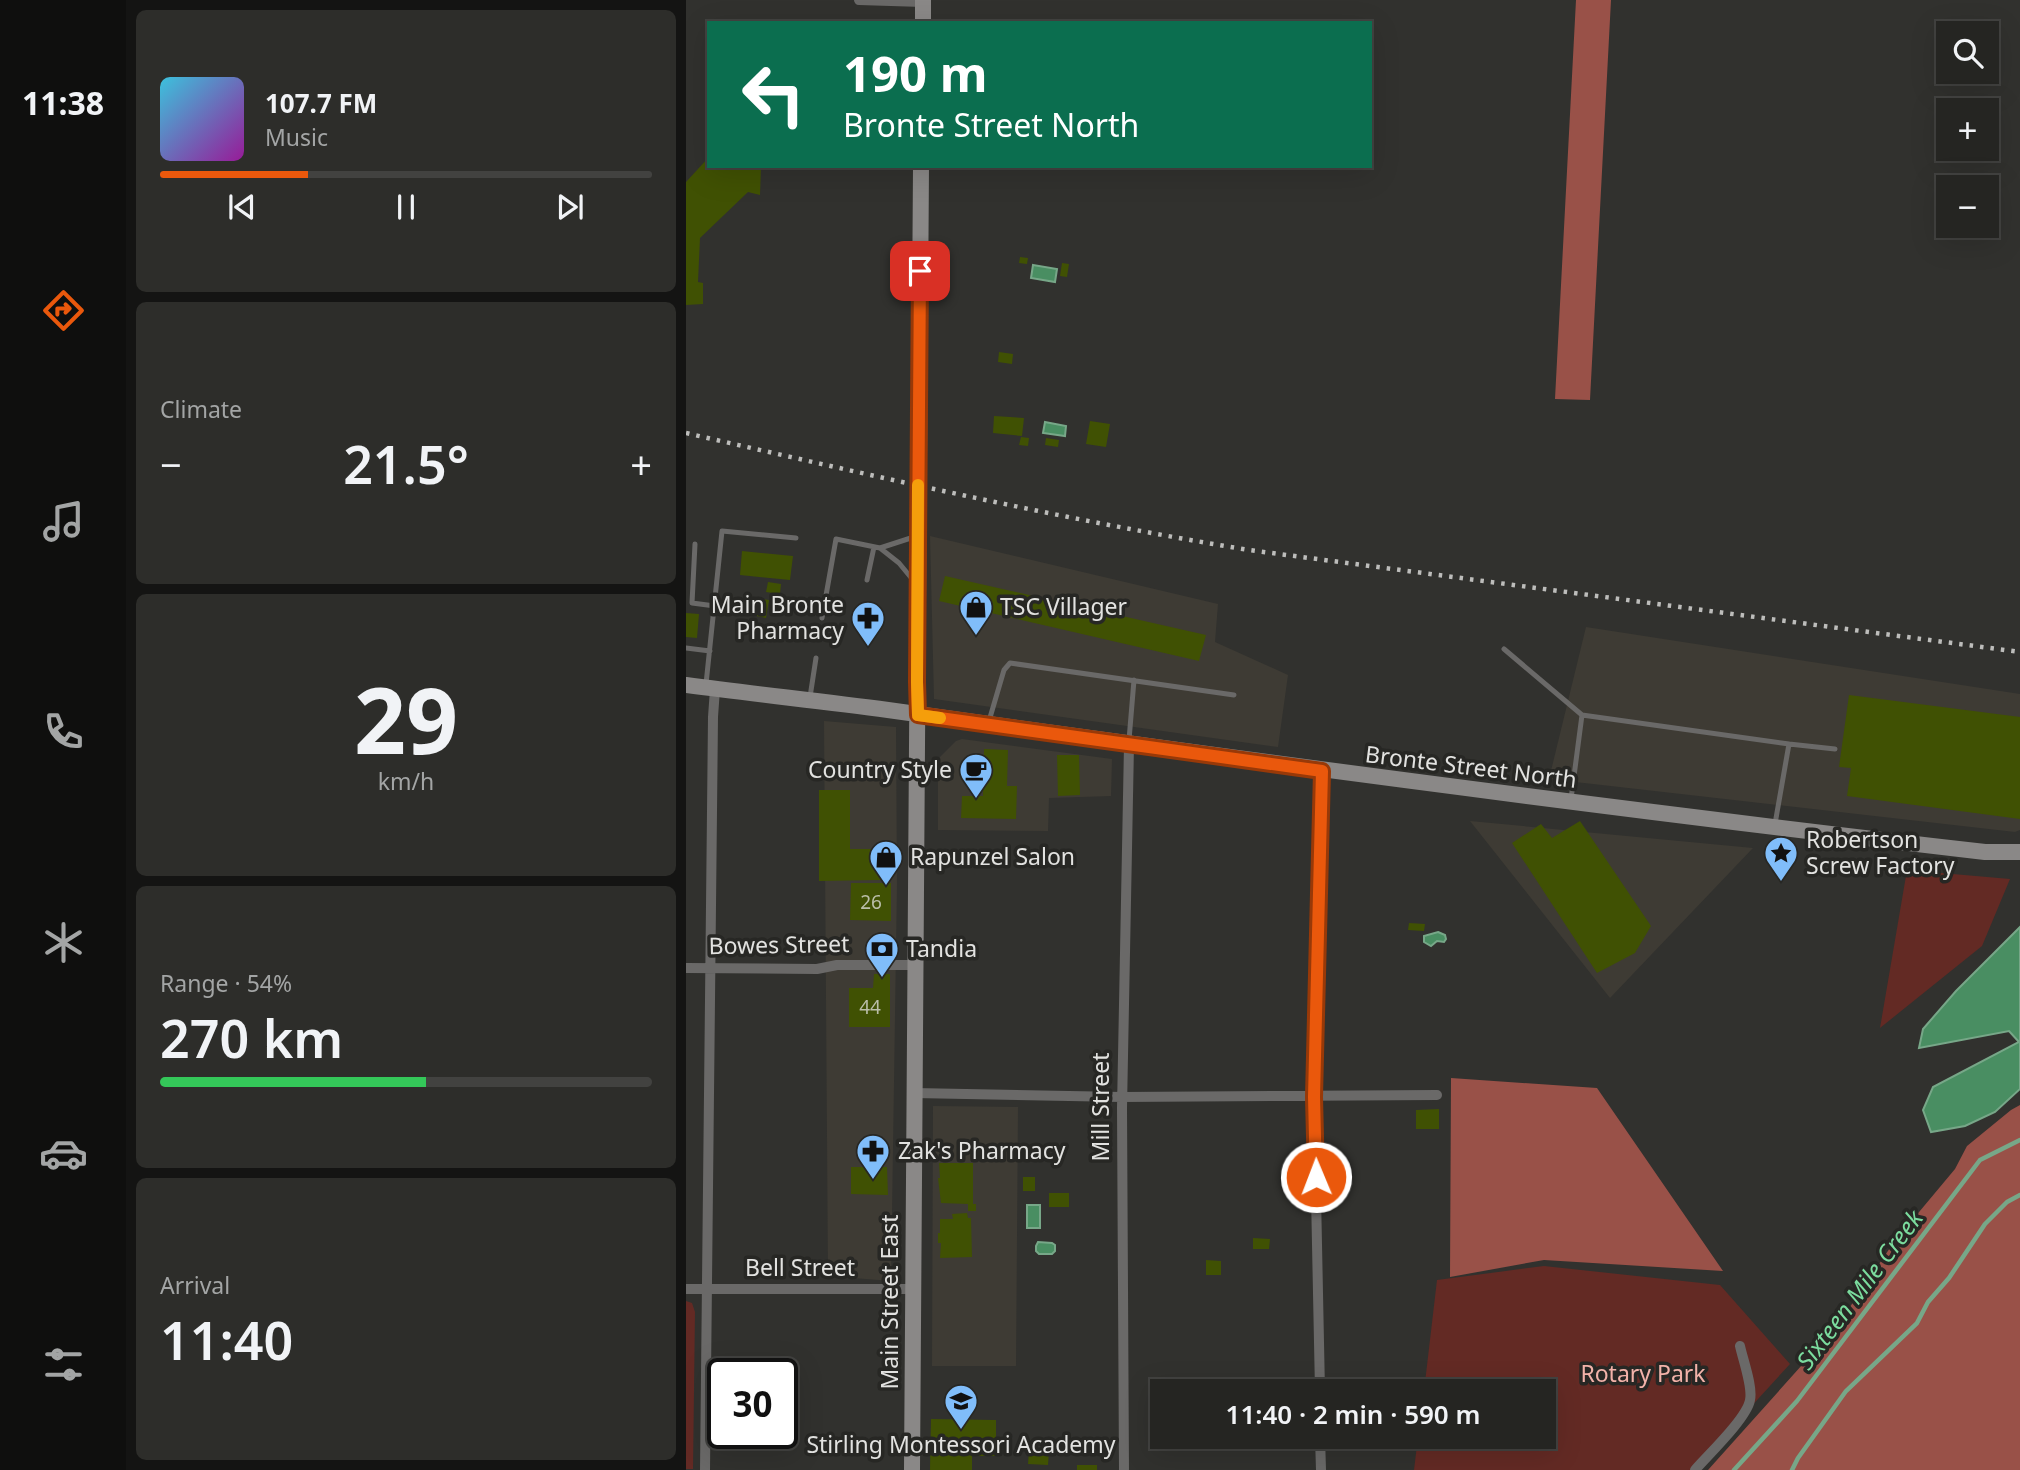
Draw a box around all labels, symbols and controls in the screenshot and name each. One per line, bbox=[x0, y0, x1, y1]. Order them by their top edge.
map controls bbox=[1936, 21, 1999, 238]
button: search bbox=[1936, 21, 1999, 84]
text: 190 m bbox=[843, 40, 988, 106]
icon: left bbox=[728, 49, 819, 140]
text: 11:38 bbox=[22, 81, 104, 124]
text: 107.7 FM bbox=[265, 85, 377, 121]
button: + bbox=[1936, 98, 1999, 161]
text: Bronte Street North bbox=[843, 103, 1139, 146]
text: Music bbox=[265, 121, 328, 153]
button: − bbox=[1936, 175, 1999, 238]
icon: previous bbox=[223, 188, 261, 226]
icon: pause bbox=[387, 188, 425, 226]
icon: next bbox=[551, 188, 589, 226]
pin bbox=[890, 241, 950, 301]
icon: arrive bbox=[901, 252, 939, 290]
icon: directions bbox=[39, 286, 88, 335]
text: Climate bbox=[160, 393, 242, 425]
text: 21.5° bbox=[343, 428, 469, 499]
text: − bbox=[160, 438, 182, 490]
text: + bbox=[630, 438, 652, 490]
icon: music bbox=[39, 497, 88, 546]
place label: Main Bronte Pharmacy bbox=[711, 588, 844, 646]
shop icon: TSC Villager bbox=[957, 588, 995, 637]
place label: TSC Villager bbox=[1000, 590, 1128, 622]
pharmacy icon: Main Bronte Pharmacy bbox=[849, 599, 887, 648]
text: 29 bbox=[354, 657, 458, 781]
icon: phone bbox=[39, 707, 88, 756]
street label: Bronte Street North bbox=[1363, 737, 1579, 795]
cafe icon: Country Style bbox=[957, 751, 995, 800]
place label: Country Style bbox=[808, 753, 952, 785]
text: km/h bbox=[378, 765, 434, 797]
place label: Robertson Screw Factory bbox=[1806, 823, 1955, 881]
place icon: Robertson Screw Factory bbox=[1762, 834, 1800, 883]
shop icon: Rapunzel Salon bbox=[867, 838, 905, 887]
place label: Rapunzel Salon bbox=[910, 840, 1075, 872]
house number: 26 bbox=[860, 889, 882, 915]
icon: climate bbox=[39, 918, 88, 967]
street label: Bowes Street bbox=[708, 927, 850, 961]
bank icon: Tandia bbox=[863, 930, 901, 979]
place label: Tandia bbox=[906, 932, 977, 964]
text: Range · 54% bbox=[160, 967, 292, 999]
house number: 44 bbox=[859, 994, 881, 1020]
text: 270 km bbox=[160, 1002, 343, 1073]
street label: Mill Street bbox=[1084, 1053, 1116, 1161]
icon: car bbox=[39, 1129, 88, 1178]
pharmacy icon: Zak's Pharmacy bbox=[854, 1132, 892, 1181]
place label: Zak's Pharmacy bbox=[898, 1134, 1066, 1166]
position arrow bbox=[1279, 1140, 1353, 1214]
water label: Sixteen Mile Creek bbox=[1788, 1202, 1930, 1376]
street label: Main Street East bbox=[873, 1214, 905, 1390]
street label: Bell Street bbox=[745, 1251, 855, 1283]
text: Arrival bbox=[160, 1269, 230, 1301]
text: 11:40 bbox=[160, 1304, 293, 1375]
icon: filters bbox=[39, 1340, 88, 1389]
park label: Rotary Park bbox=[1580, 1357, 1706, 1389]
speed limit sign: 30 bbox=[707, 1358, 798, 1449]
school or university icon: Stirling Montessori Academy bbox=[942, 1382, 980, 1431]
text: 11:40 · 2 min · 590 m bbox=[1226, 1396, 1480, 1432]
place label: Stirling Montessori Academy bbox=[806, 1428, 1116, 1460]

